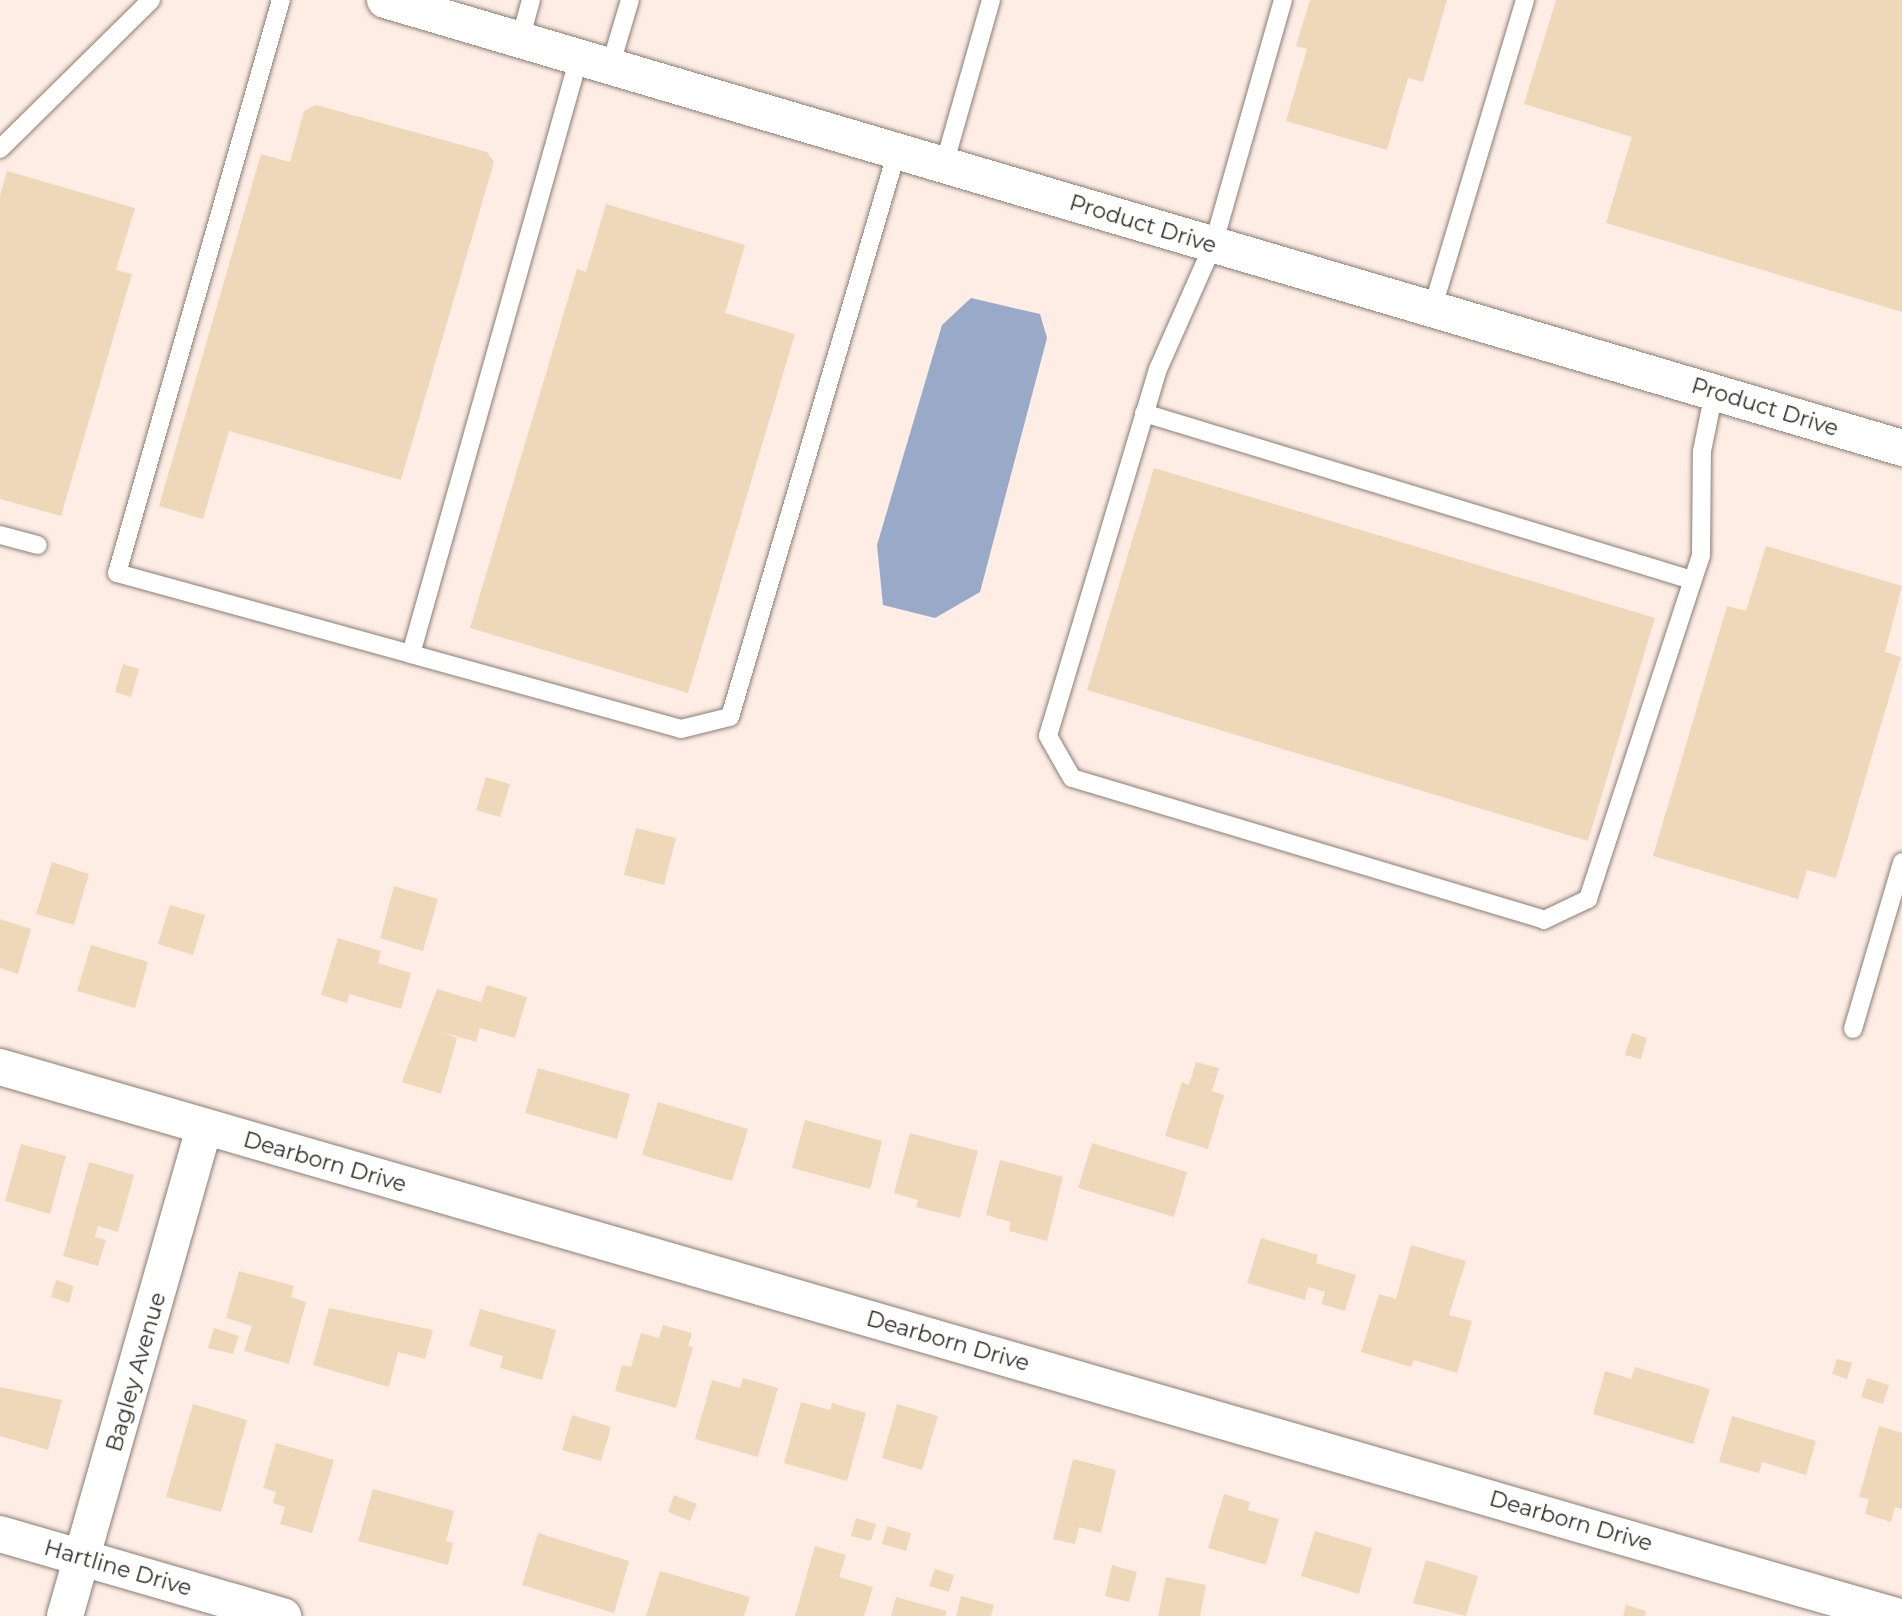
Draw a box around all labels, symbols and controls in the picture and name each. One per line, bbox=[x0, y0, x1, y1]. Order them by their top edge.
street label: Product Drive bbox=[1066, 189, 1220, 259]
street label: Product Drive bbox=[1688, 372, 1842, 442]
street label: Dearborn Drive bbox=[240, 1126, 410, 1198]
street label: Bagley Avenue bbox=[101, 1289, 171, 1455]
street label: Dearborn Drive bbox=[863, 1305, 1033, 1377]
street label: Dearborn Drive bbox=[1486, 1485, 1656, 1557]
street label: Hartline Drive bbox=[41, 1534, 195, 1602]

